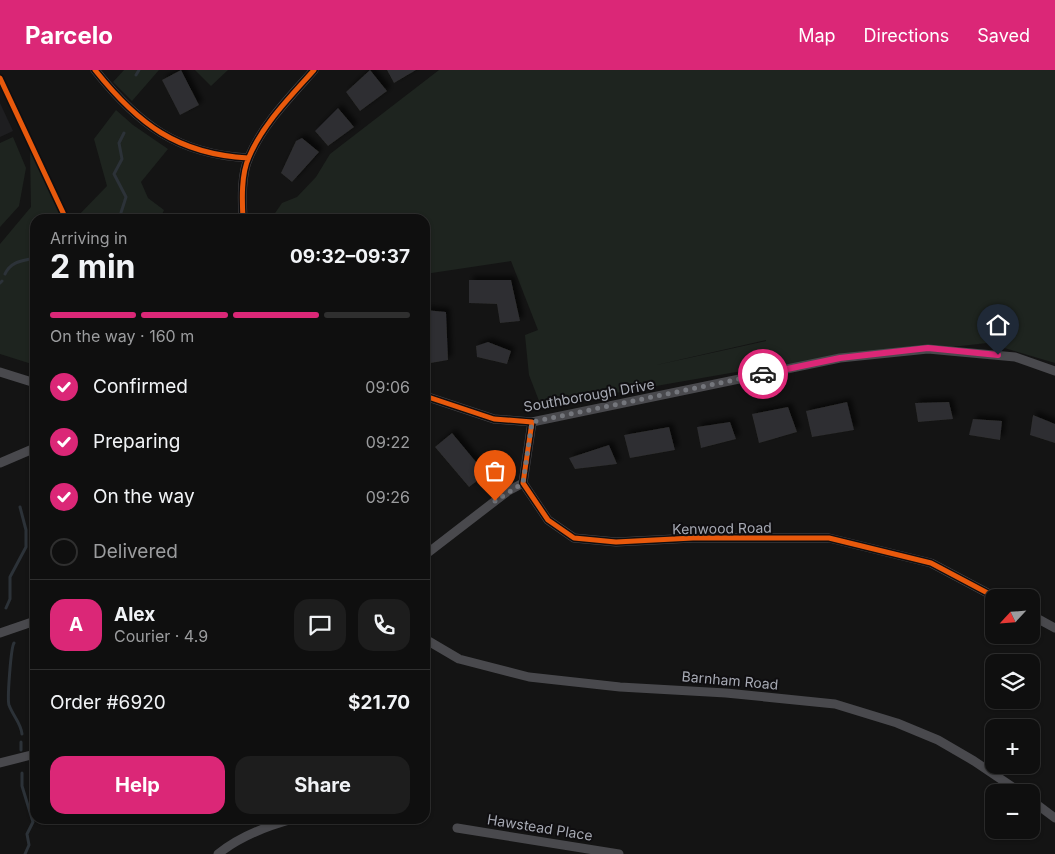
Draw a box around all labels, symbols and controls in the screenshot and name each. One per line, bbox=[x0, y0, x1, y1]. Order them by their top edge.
text: Parcelo bbox=[25, 21, 113, 50]
text: Map bbox=[798, 25, 836, 46]
text: Directions bbox=[864, 25, 949, 46]
text: Saved bbox=[977, 25, 1030, 46]
text: Arriving in bbox=[50, 228, 127, 248]
text: 09:32–09:37 bbox=[290, 245, 410, 268]
text: 2 min bbox=[50, 247, 136, 286]
pin bbox=[977, 304, 1019, 355]
icon: home bbox=[984, 311, 1012, 339]
text: On the way · 160 m bbox=[50, 326, 194, 346]
courier bbox=[738, 349, 788, 399]
icon: car bbox=[749, 360, 777, 388]
icon: check bbox=[50, 373, 78, 401]
text: Confirmed bbox=[93, 375, 188, 398]
street label: Southborough Drive bbox=[522, 375, 656, 415]
text: 09:06 bbox=[365, 377, 410, 397]
icon: check bbox=[50, 428, 78, 456]
text: Preparing bbox=[93, 430, 180, 453]
text: 09:22 bbox=[366, 432, 410, 452]
pin bbox=[474, 450, 516, 501]
icon: bag bbox=[481, 457, 509, 485]
icon: check bbox=[50, 483, 78, 511]
text: On the way bbox=[93, 485, 195, 508]
text: 09:26 bbox=[366, 487, 410, 507]
street label: Kenwood Road bbox=[672, 519, 772, 537]
text: Delivered bbox=[93, 540, 178, 563]
north arrow bbox=[985, 589, 1040, 644]
map controls bbox=[985, 589, 1040, 839]
button: chat bbox=[294, 599, 346, 651]
button: phone bbox=[358, 599, 410, 651]
text: Alex bbox=[114, 603, 155, 626]
text: A bbox=[69, 613, 83, 636]
text: Courier · 4.9 bbox=[114, 626, 208, 646]
button: layers bbox=[985, 654, 1040, 709]
street label: Barnham Road bbox=[681, 667, 779, 693]
text: Order #6920 bbox=[50, 691, 166, 714]
text: $21.70 bbox=[348, 691, 410, 714]
button: + bbox=[985, 719, 1040, 774]
button: Help bbox=[50, 756, 225, 814]
button: Share bbox=[235, 756, 410, 814]
button: − bbox=[985, 784, 1040, 839]
street label: Hawstead Place bbox=[486, 810, 594, 844]

